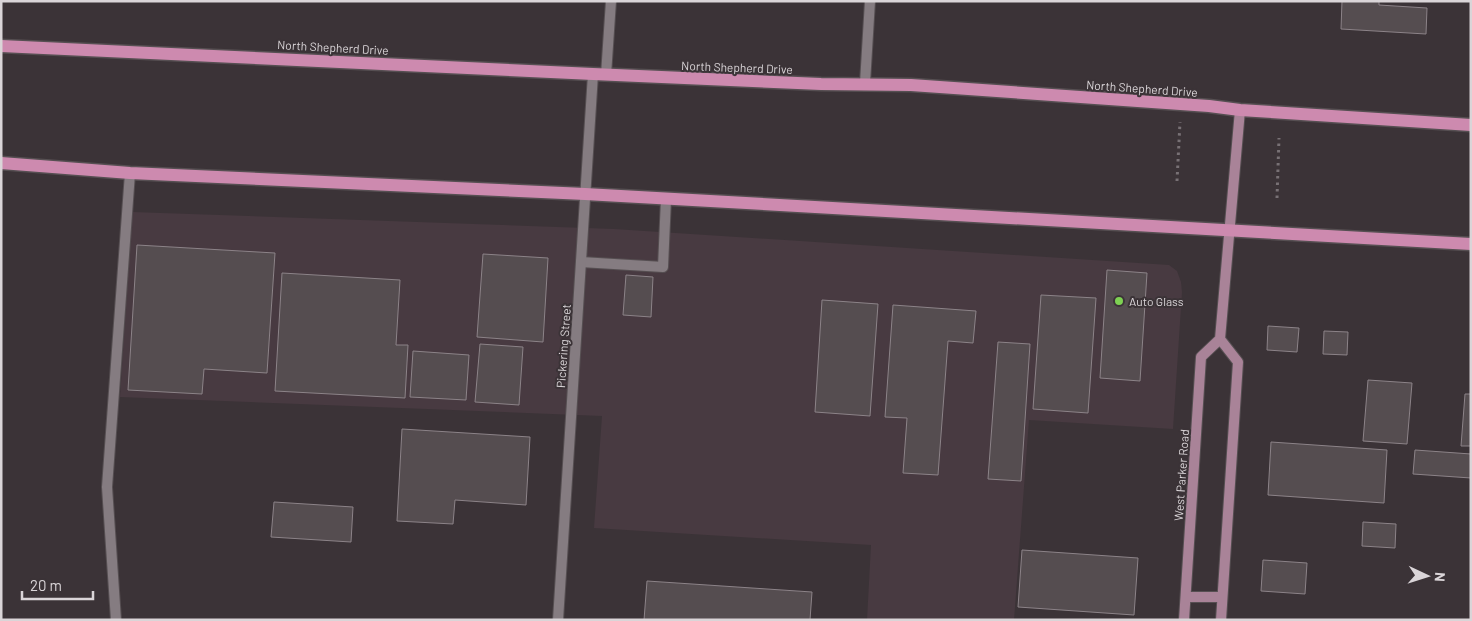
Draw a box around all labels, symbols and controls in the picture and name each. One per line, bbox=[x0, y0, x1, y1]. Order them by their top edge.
street label: North Shepherd Drive bbox=[277, 37, 389, 57]
street label: North Shepherd Drive bbox=[681, 58, 793, 76]
street label: North Shepherd Drive bbox=[1086, 77, 1198, 99]
place label: Auto Glass bbox=[1129, 294, 1184, 308]
marker: Auto Glass bbox=[1113, 295, 1125, 307]
street label: Pickering Street bbox=[553, 304, 573, 388]
street label: West Parker Road bbox=[1171, 429, 1191, 521]
north arrow bbox=[1402, 551, 1452, 601]
scale bar bbox=[22, 568, 94, 600]
text: N bbox=[1432, 572, 1449, 582]
text: 20 m bbox=[30, 576, 62, 594]

